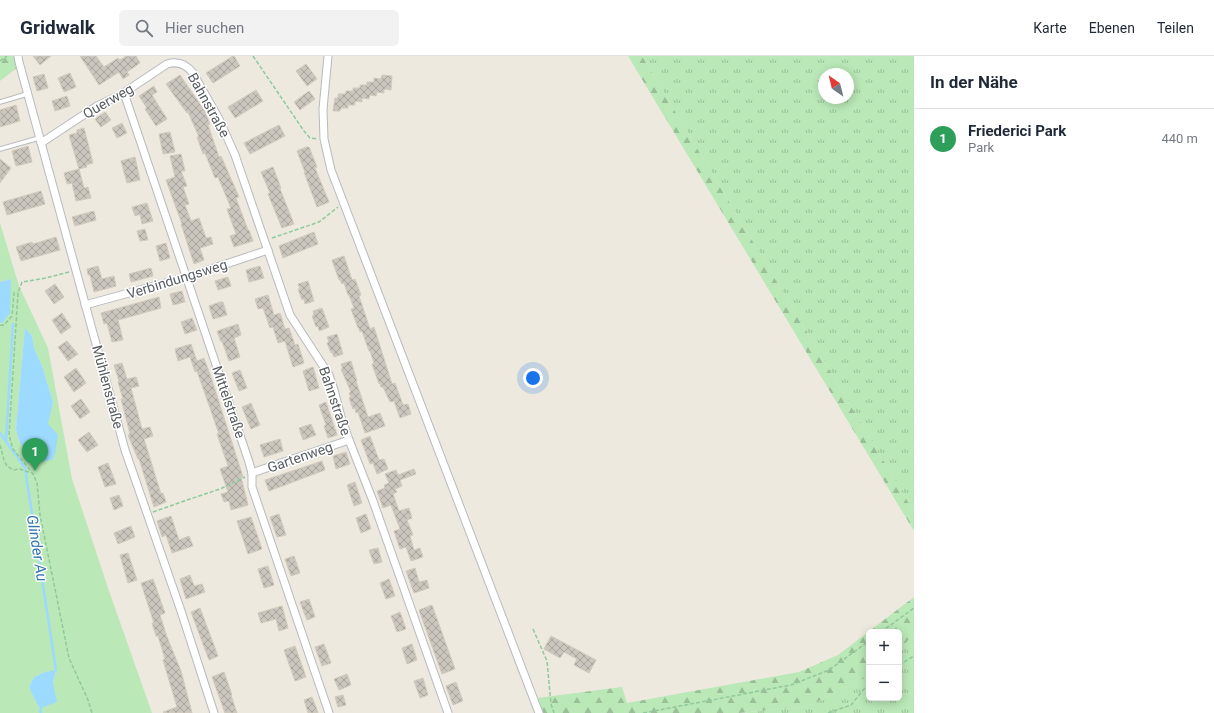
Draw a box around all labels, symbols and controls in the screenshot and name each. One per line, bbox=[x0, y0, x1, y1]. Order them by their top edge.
search box bbox=[119, 10, 399, 46]
text: Gridwalk bbox=[20, 16, 95, 39]
icon: search bbox=[133, 17, 155, 39]
text: Hier suchen bbox=[165, 19, 244, 37]
text: Karte bbox=[1033, 20, 1067, 36]
text: Ebenen bbox=[1089, 20, 1135, 36]
text: Teilen bbox=[1157, 20, 1194, 36]
north arrow bbox=[818, 68, 854, 104]
street label: Bahnstraße bbox=[185, 70, 233, 140]
text: In der Nähe bbox=[930, 72, 1018, 92]
street label: Querweg bbox=[80, 80, 136, 122]
text: Friederici Park bbox=[968, 122, 1066, 140]
text: 1 bbox=[939, 131, 947, 146]
text: 440 m bbox=[1161, 131, 1198, 146]
text: Park bbox=[968, 140, 994, 155]
street label: Verbindungsweg bbox=[125, 256, 229, 302]
street label: Mühlenstraße bbox=[89, 343, 127, 431]
street label: Mittelstraße bbox=[209, 364, 249, 440]
street label: Bahnstraße bbox=[316, 365, 354, 437]
your location bbox=[523, 368, 543, 388]
pin: 1 bbox=[22, 438, 48, 471]
street label: Gartenweg bbox=[265, 438, 335, 476]
water label: Glinder Au bbox=[23, 514, 51, 582]
map controls bbox=[866, 629, 902, 701]
button: + bbox=[866, 629, 902, 665]
button: − bbox=[866, 665, 902, 701]

